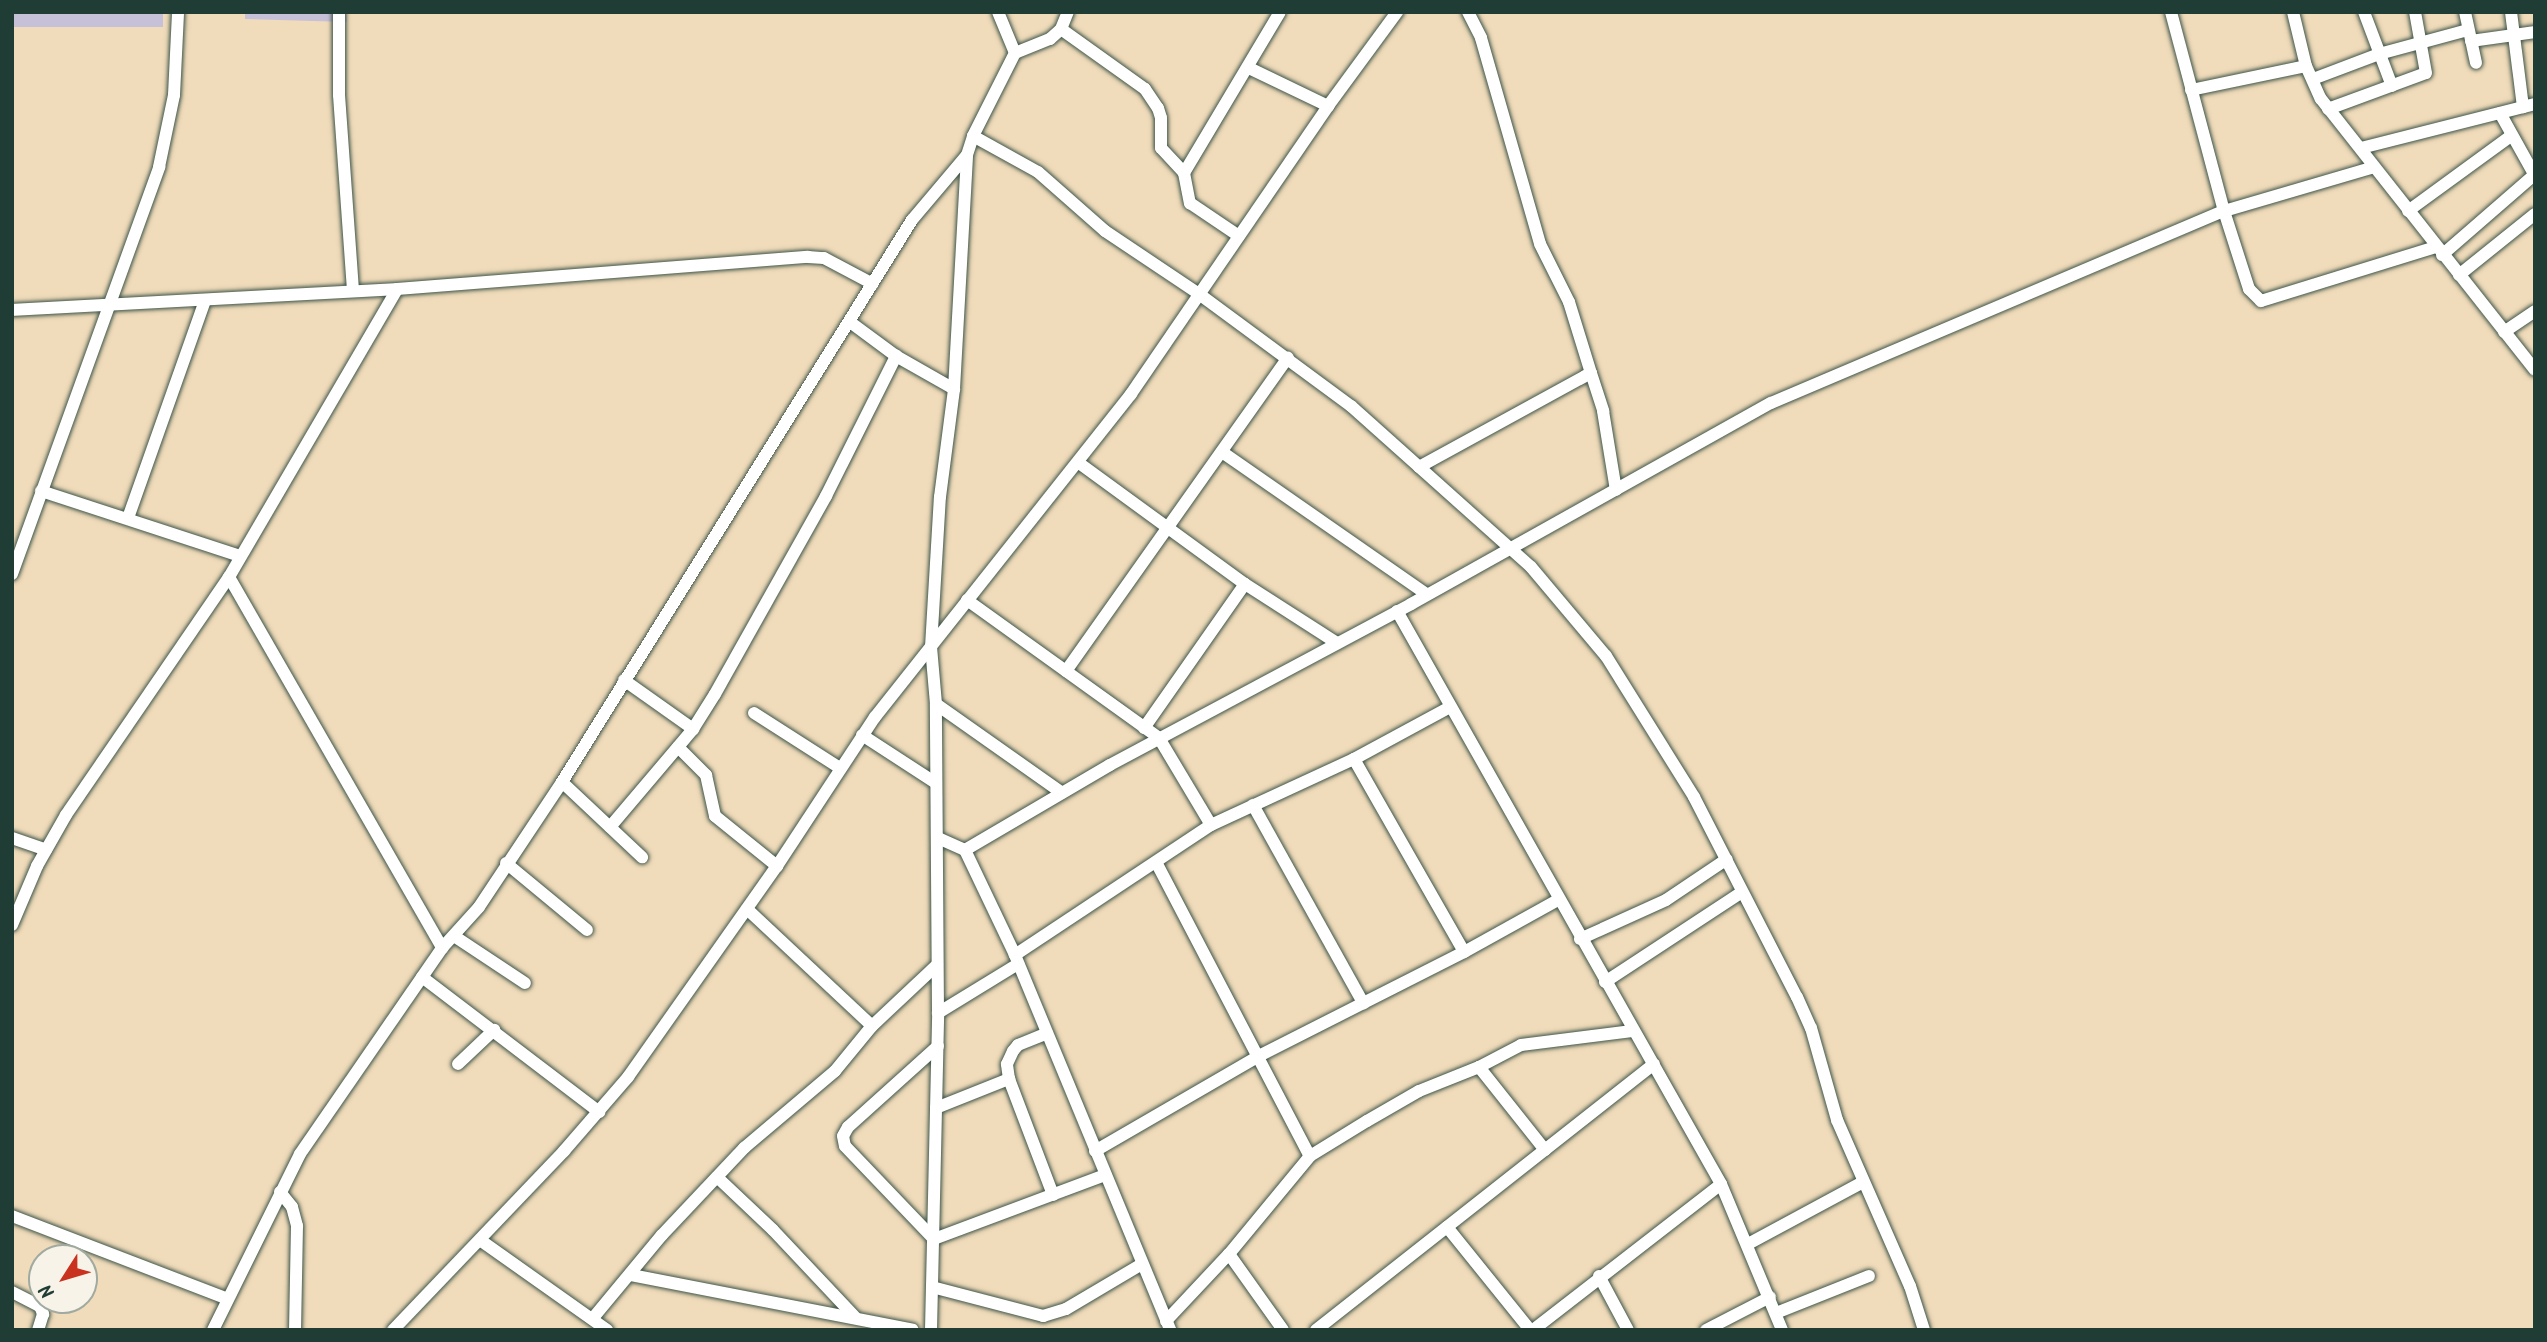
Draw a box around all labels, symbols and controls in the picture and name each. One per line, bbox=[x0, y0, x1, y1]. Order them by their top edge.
north arrow bbox=[28, 1244, 98, 1314]
text: N bbox=[32, 1277, 63, 1304]

